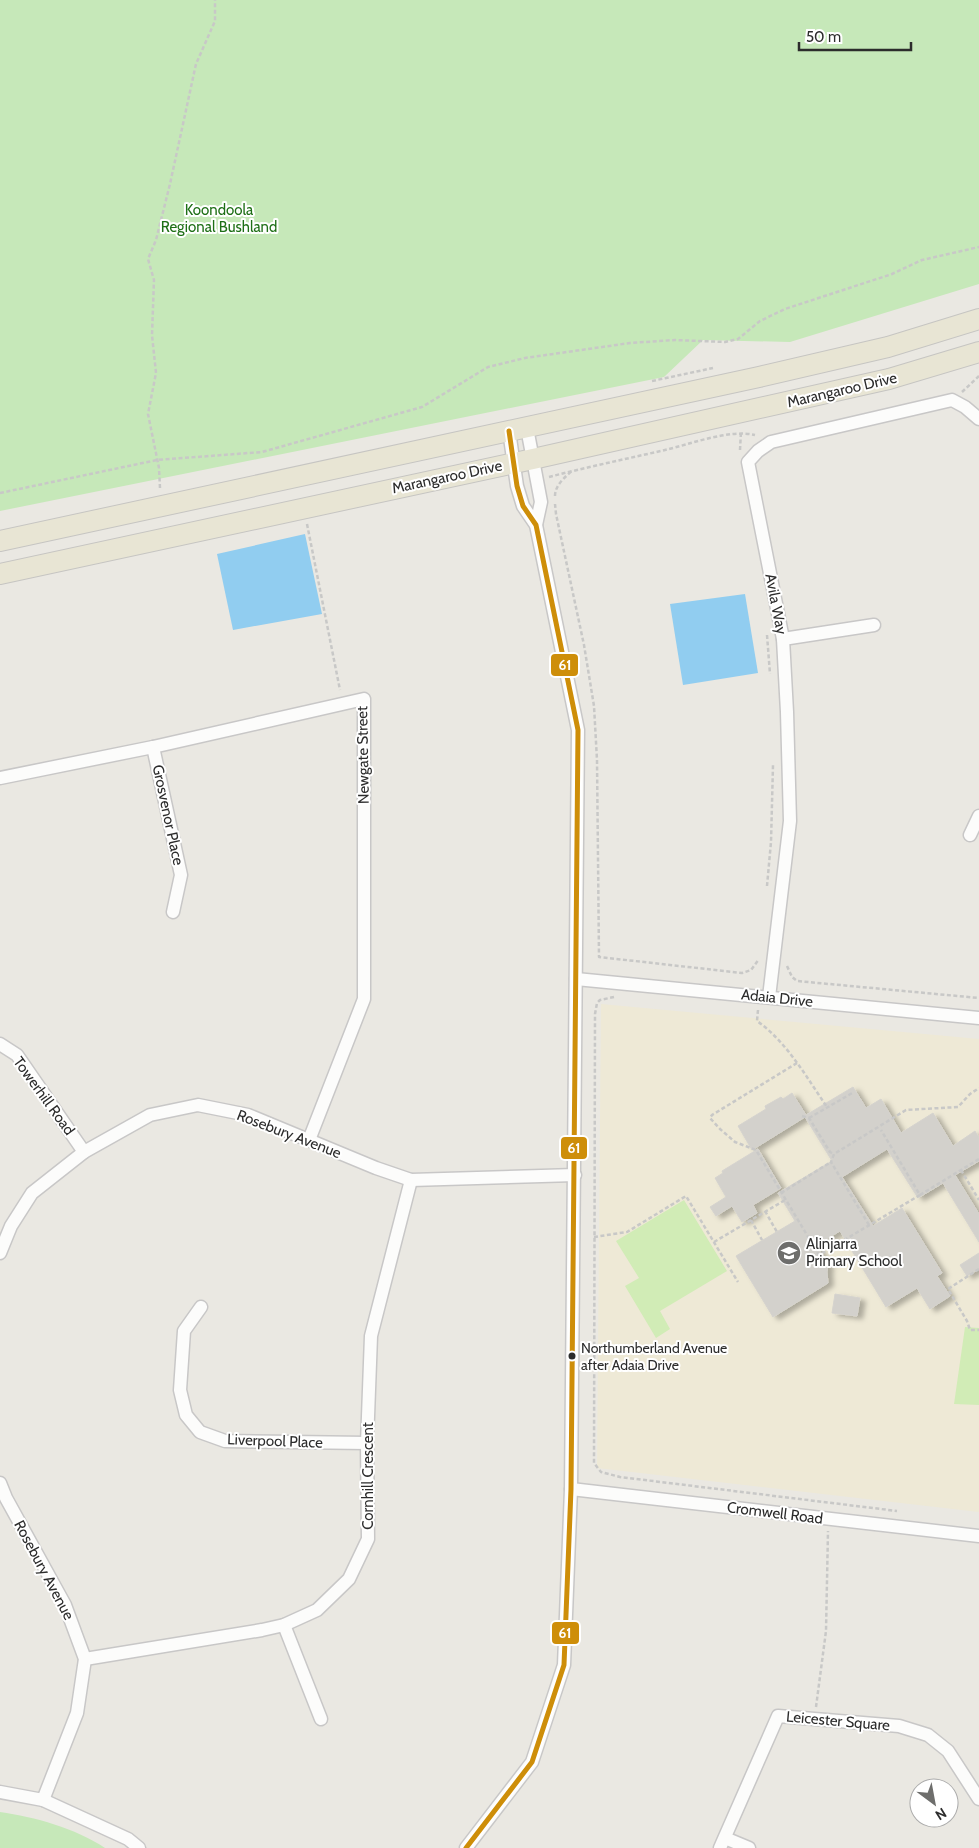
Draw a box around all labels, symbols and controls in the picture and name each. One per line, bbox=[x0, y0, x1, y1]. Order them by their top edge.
scale bar bbox=[799, 20, 912, 52]
text: 50 m bbox=[806, 28, 841, 46]
park label: Koondoola Regional Bushland bbox=[161, 201, 277, 236]
street label: Marangaroo Drive bbox=[785, 369, 899, 411]
street label: Marangaroo Drive bbox=[390, 456, 504, 497]
street label: Avila Way bbox=[761, 572, 791, 636]
line badge: 61 bbox=[550, 653, 579, 677]
text: 61 bbox=[558, 656, 572, 674]
street label: Newgate Street bbox=[353, 706, 373, 804]
street label: Grosvenor Place bbox=[149, 763, 188, 867]
street label: Adaia Drive bbox=[740, 985, 814, 1011]
street label: Towerhill Road bbox=[10, 1053, 78, 1139]
street label: Rosebury Avenue bbox=[234, 1106, 344, 1162]
line badge: 61 bbox=[560, 1136, 588, 1160]
text: 61 bbox=[567, 1139, 581, 1157]
place label: Alinjarra Primary School bbox=[806, 1235, 903, 1270]
school or university icon: Alinjarra Primary School bbox=[776, 1240, 802, 1266]
place label: Northumberland Avenue after Adaia Drive bbox=[581, 1339, 727, 1374]
marker: Northumberland Avenue after Adaia Drive bbox=[567, 1351, 577, 1361]
street label: Cornhill Crescent bbox=[359, 1422, 377, 1530]
street label: Liverpool Place bbox=[227, 1430, 323, 1452]
street label: Cromwell Road bbox=[726, 1498, 824, 1528]
street label: Rosebury Avenue bbox=[10, 1517, 78, 1623]
line badge: 61 bbox=[551, 1621, 580, 1645]
text: 61 bbox=[558, 1624, 572, 1642]
street label: Leicester Square bbox=[785, 1708, 891, 1735]
north arrow bbox=[909, 1778, 959, 1828]
text: N bbox=[932, 1804, 950, 1824]

